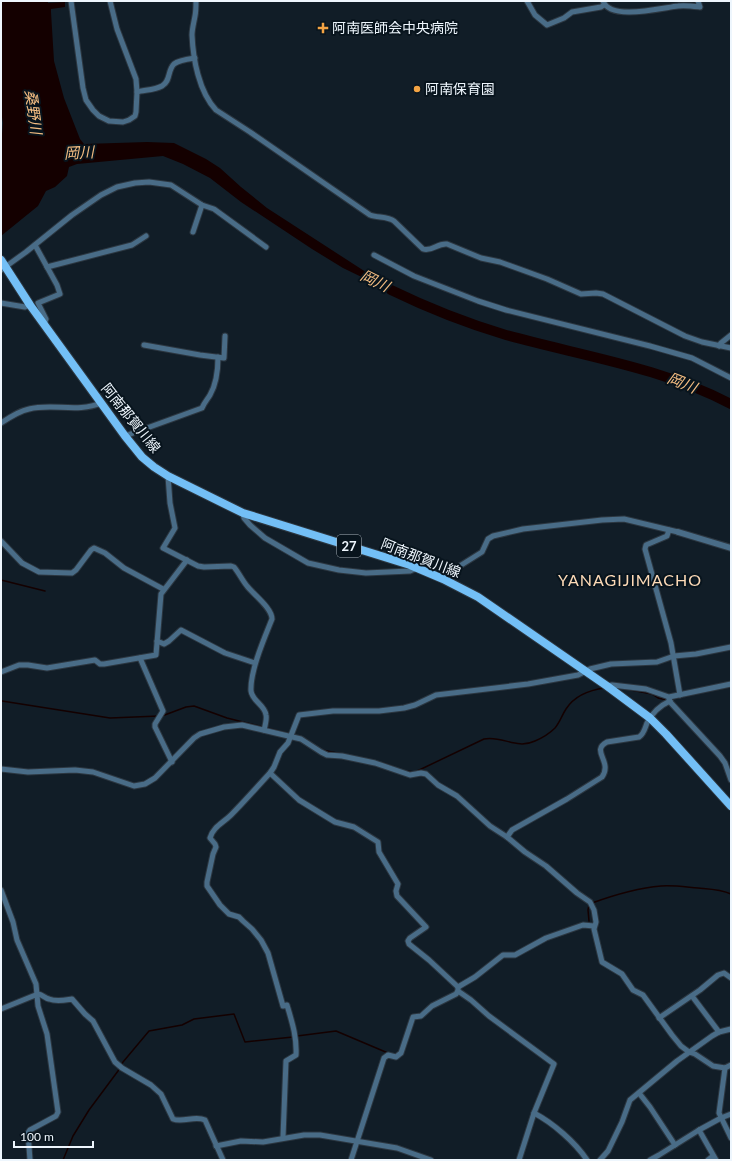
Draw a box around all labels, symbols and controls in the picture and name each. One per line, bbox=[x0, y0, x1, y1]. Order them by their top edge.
place label: 阿南医師会中央病院 bbox=[332, 19, 458, 36]
marker: 阿南医師会中央病院 bbox=[317, 22, 329, 34]
place label: 阿南保育園 bbox=[425, 80, 495, 97]
marker: 阿南保育園 bbox=[412, 84, 422, 94]
water label: 桑野川 bbox=[22, 88, 46, 137]
water label: 岡川 bbox=[63, 142, 96, 162]
water label: 岡川 bbox=[358, 265, 395, 296]
water label: 岡川 bbox=[665, 368, 702, 397]
street label: 阿南那賀川線 bbox=[98, 380, 164, 456]
road number: 27 bbox=[337, 535, 361, 557]
street label: 阿南那賀川線 bbox=[379, 535, 463, 581]
district label: YANAGIJIMACHO bbox=[558, 570, 702, 589]
scale bar bbox=[14, 1123, 93, 1149]
text: 100 m bbox=[20, 1129, 54, 1144]

